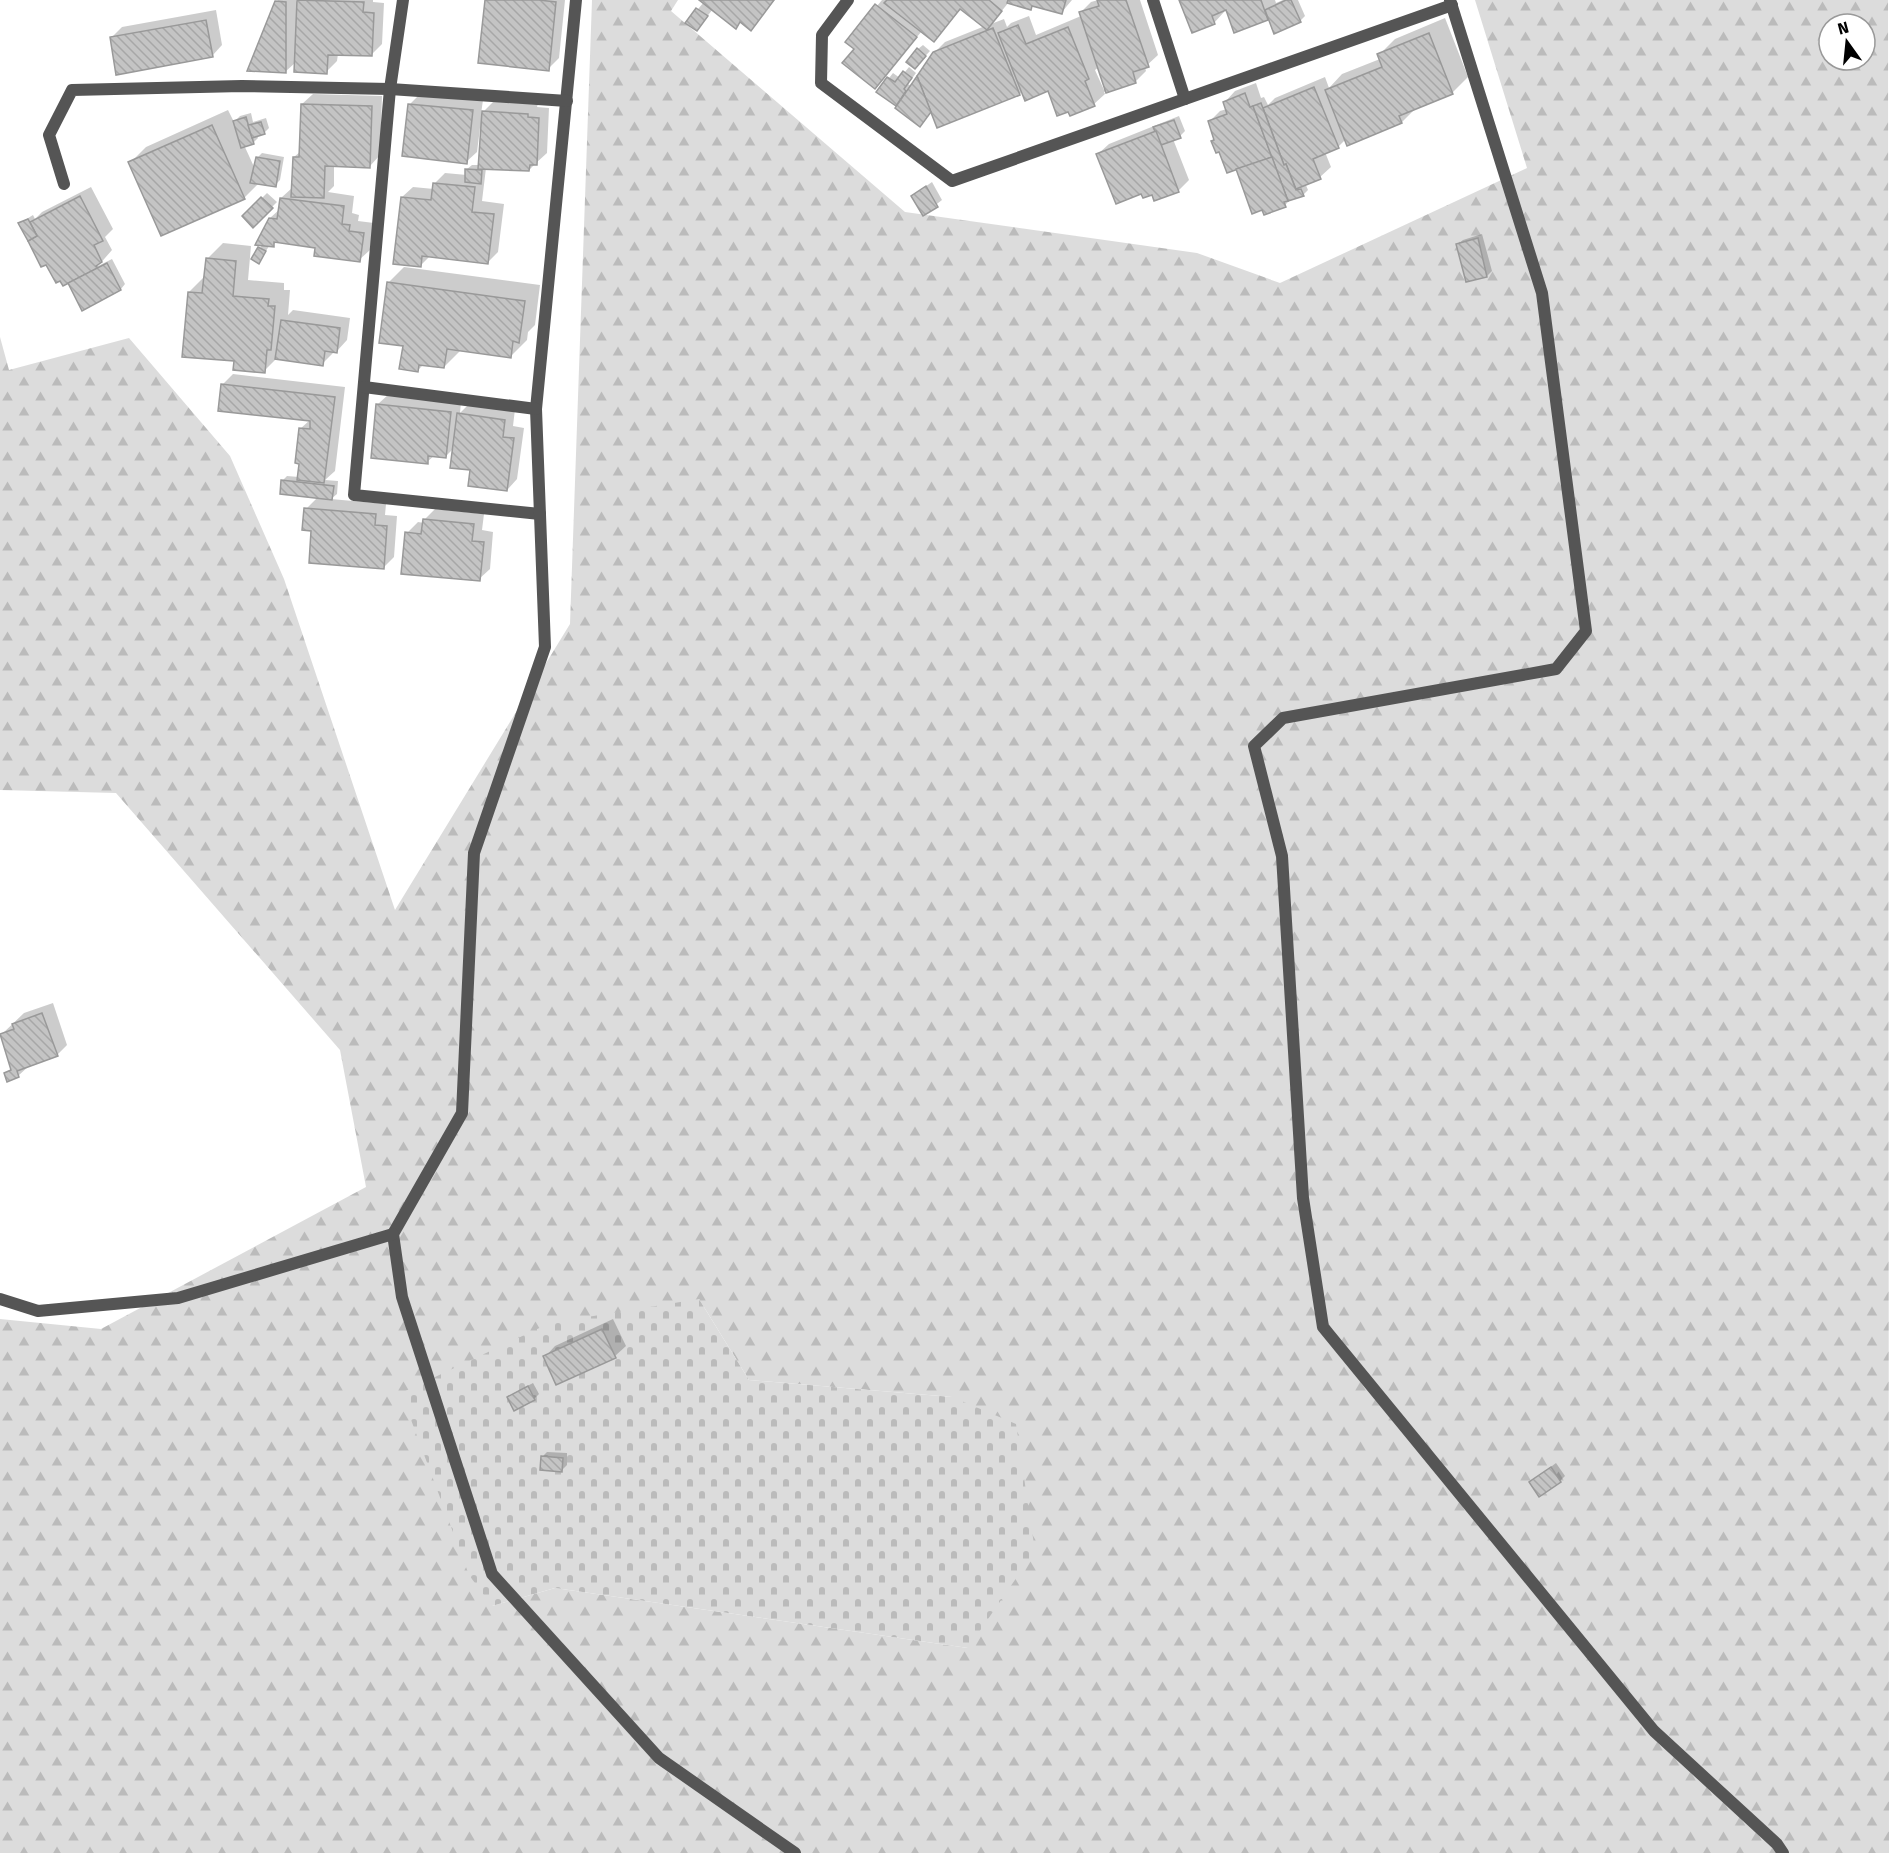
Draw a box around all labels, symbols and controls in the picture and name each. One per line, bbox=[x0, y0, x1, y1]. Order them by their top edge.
north arrow bbox=[1817, 12, 1877, 72]
text: N bbox=[1836, 17, 1851, 39]

